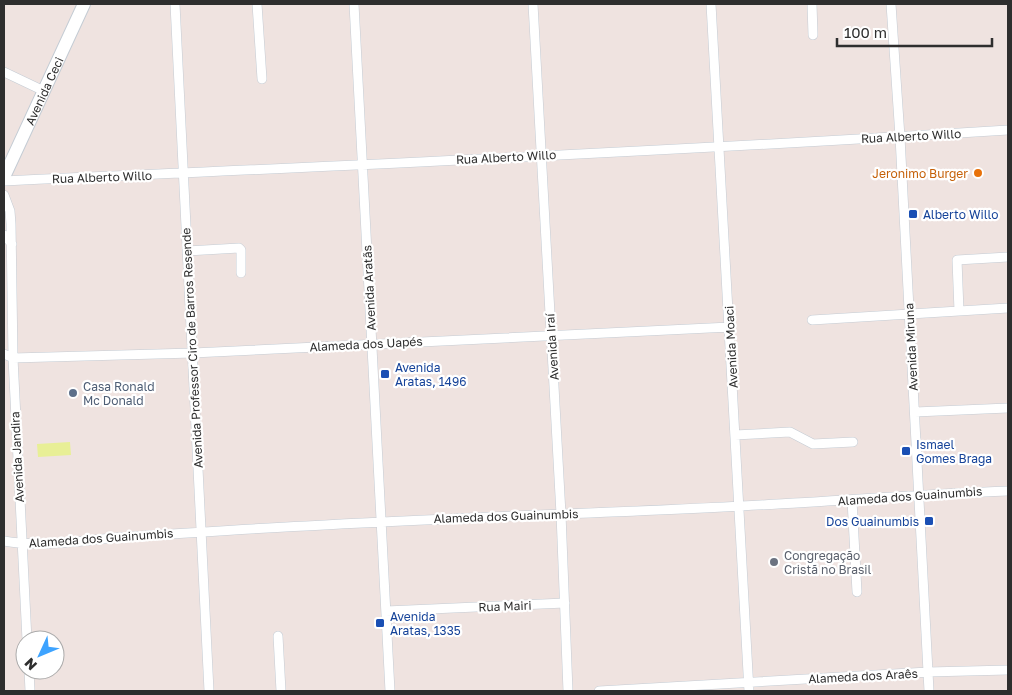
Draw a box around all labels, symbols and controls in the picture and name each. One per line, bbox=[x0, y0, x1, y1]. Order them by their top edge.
scale bar bbox=[837, 15, 992, 47]
text: 100 m bbox=[844, 23, 887, 41]
street label: Avenida Ceci bbox=[22, 54, 66, 127]
street label: Rua Alberto Willo bbox=[860, 126, 962, 146]
street label: Rua Alberto Willo bbox=[455, 147, 557, 167]
place label: Jeronimo Burger bbox=[872, 166, 968, 181]
marker: Jeronimo Burger bbox=[972, 167, 984, 179]
street label: Rua Alberto Willo bbox=[52, 168, 152, 186]
place label: Alberto Willo bbox=[923, 207, 998, 222]
marker: Alberto Willo bbox=[907, 208, 919, 220]
street label: Avenida Professor Ciro de Barros Resende bbox=[178, 227, 206, 469]
street label: Avenida Aratãs bbox=[359, 245, 379, 331]
street label: Avenida Miruna bbox=[901, 303, 921, 391]
street label: Avenida Moaci bbox=[721, 305, 741, 389]
street label: Avenida Iraí bbox=[542, 312, 562, 381]
street label: Alameda dos Uapés bbox=[309, 334, 423, 354]
place label: Avenida Aratas, 1496 bbox=[395, 360, 466, 389]
marker: Avenida Aratas, 1496 bbox=[379, 368, 391, 380]
place label: Casa Ronald Mc Donald bbox=[83, 379, 155, 408]
marker: Casa Ronald Mc Donald bbox=[67, 387, 79, 399]
street label: Avenida Jandira bbox=[7, 411, 27, 503]
place label: Ismael Gomes Braga bbox=[916, 437, 992, 466]
marker: Ismael Gomes Braga bbox=[900, 445, 912, 457]
street label: Alameda dos Guainumbis bbox=[837, 483, 983, 509]
street label: Alameda dos Guainumbis bbox=[433, 506, 579, 526]
place label: Dos Guainumbis bbox=[826, 514, 919, 529]
marker: Dos Guainumbis bbox=[923, 515, 935, 527]
street label: Alameda dos Guainumbis bbox=[28, 525, 174, 551]
place label: Congregação Cristã no Brasil bbox=[784, 548, 872, 577]
marker: Congregação Cristã no Brasil bbox=[768, 556, 780, 568]
street label: Rua Mairi bbox=[478, 598, 532, 614]
place label: Avenida Aratas, 1335 bbox=[390, 609, 461, 638]
marker: Avenida Aratas, 1335 bbox=[374, 617, 386, 629]
north arrow bbox=[15, 630, 65, 680]
text: N bbox=[20, 655, 40, 674]
street label: Alameda dos Araês bbox=[808, 666, 918, 686]

